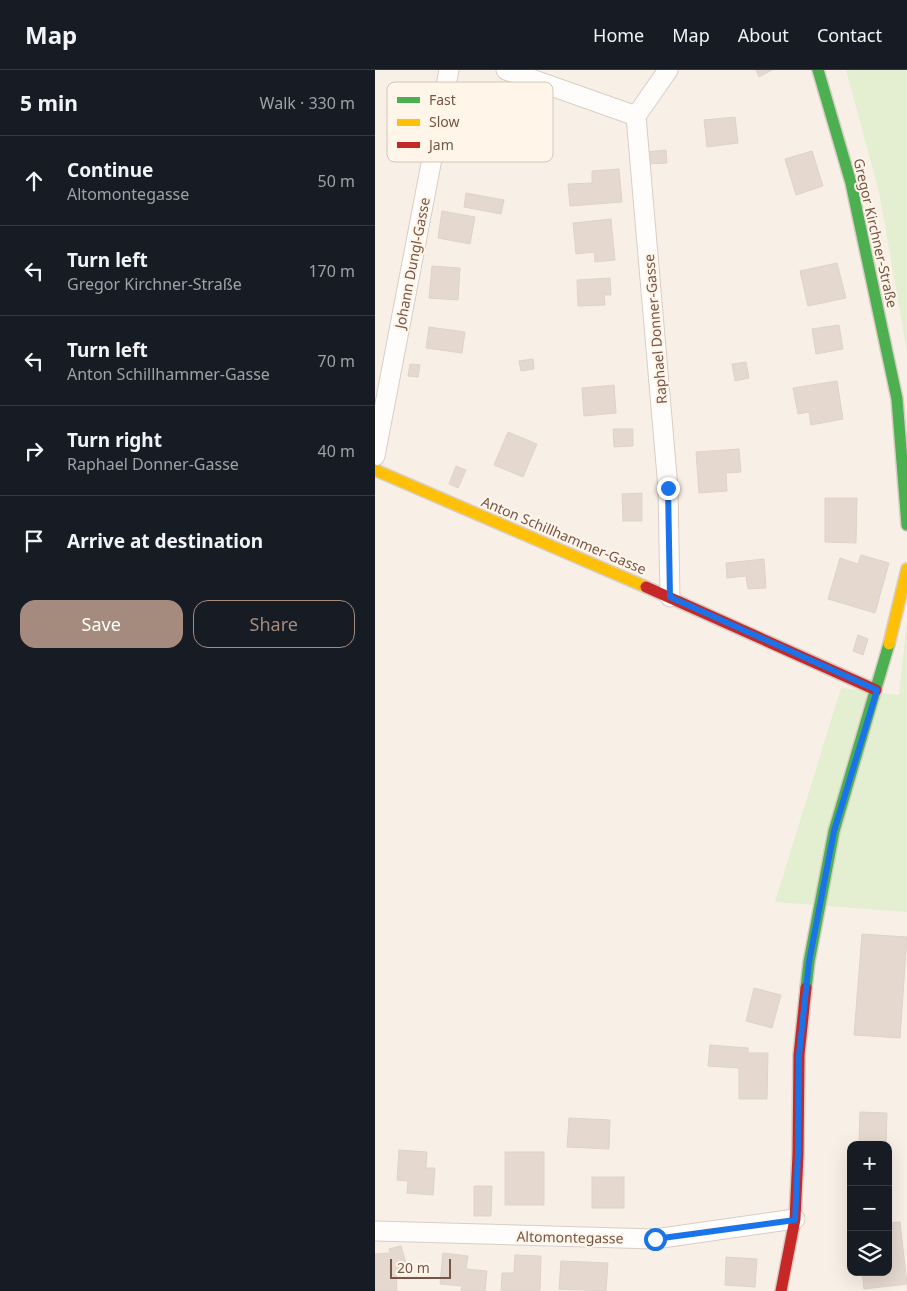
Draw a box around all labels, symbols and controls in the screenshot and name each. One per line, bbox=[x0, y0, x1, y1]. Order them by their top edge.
text: Map bbox=[25, 18, 77, 51]
text: Home bbox=[593, 23, 644, 47]
text: Map bbox=[672, 23, 710, 47]
text: About bbox=[738, 23, 789, 47]
text: Contact bbox=[817, 23, 882, 47]
legend bbox=[387, 82, 553, 162]
text: 5 min bbox=[20, 89, 78, 117]
text: Fast bbox=[429, 90, 456, 109]
text: Walk · 330 m bbox=[260, 92, 355, 114]
text: Slow bbox=[429, 112, 460, 131]
text: Jam bbox=[427, 135, 454, 154]
street label: Gregor Kirchner-Straße bbox=[850, 156, 902, 310]
text: Continue bbox=[67, 157, 153, 183]
icon: ahead bbox=[20, 167, 48, 195]
text: 50 m bbox=[318, 170, 355, 192]
text: Altomontegasse bbox=[67, 183, 189, 205]
street label: Johann Dungl-Gasse bbox=[390, 196, 434, 332]
text: Turn left bbox=[67, 247, 148, 273]
street label: Raphael Donner-Gasse bbox=[639, 253, 671, 405]
icon: left bbox=[20, 257, 48, 285]
text: 170 m bbox=[308, 260, 355, 282]
text: Gregor Kirchner-Straße bbox=[67, 273, 242, 295]
text: Turn left bbox=[67, 337, 148, 363]
icon: left bbox=[20, 347, 48, 375]
text: 70 m bbox=[318, 350, 355, 372]
text: Anton Schillhammer-Gasse bbox=[67, 363, 270, 385]
text: Turn right bbox=[67, 427, 162, 453]
icon: right bbox=[20, 437, 48, 465]
text: 40 m bbox=[318, 440, 355, 462]
text: Raphael Donner-Gasse bbox=[67, 453, 239, 475]
route end bbox=[657, 477, 680, 500]
street label: Anton Schillhammer-Gasse bbox=[479, 492, 650, 578]
icon: arrive bbox=[20, 527, 48, 555]
text: Arrive at destination bbox=[67, 528, 263, 554]
button: Save bbox=[20, 600, 183, 648]
button: Share bbox=[193, 600, 355, 648]
map controls bbox=[847, 1141, 892, 1276]
button: + bbox=[847, 1141, 892, 1186]
button: − bbox=[847, 1186, 892, 1231]
street label: Altomontegasse bbox=[516, 1227, 624, 1247]
route start bbox=[644, 1228, 667, 1251]
button: layers bbox=[847, 1231, 892, 1276]
scale bar bbox=[390, 1256, 451, 1279]
text: 20 m bbox=[397, 1258, 430, 1277]

